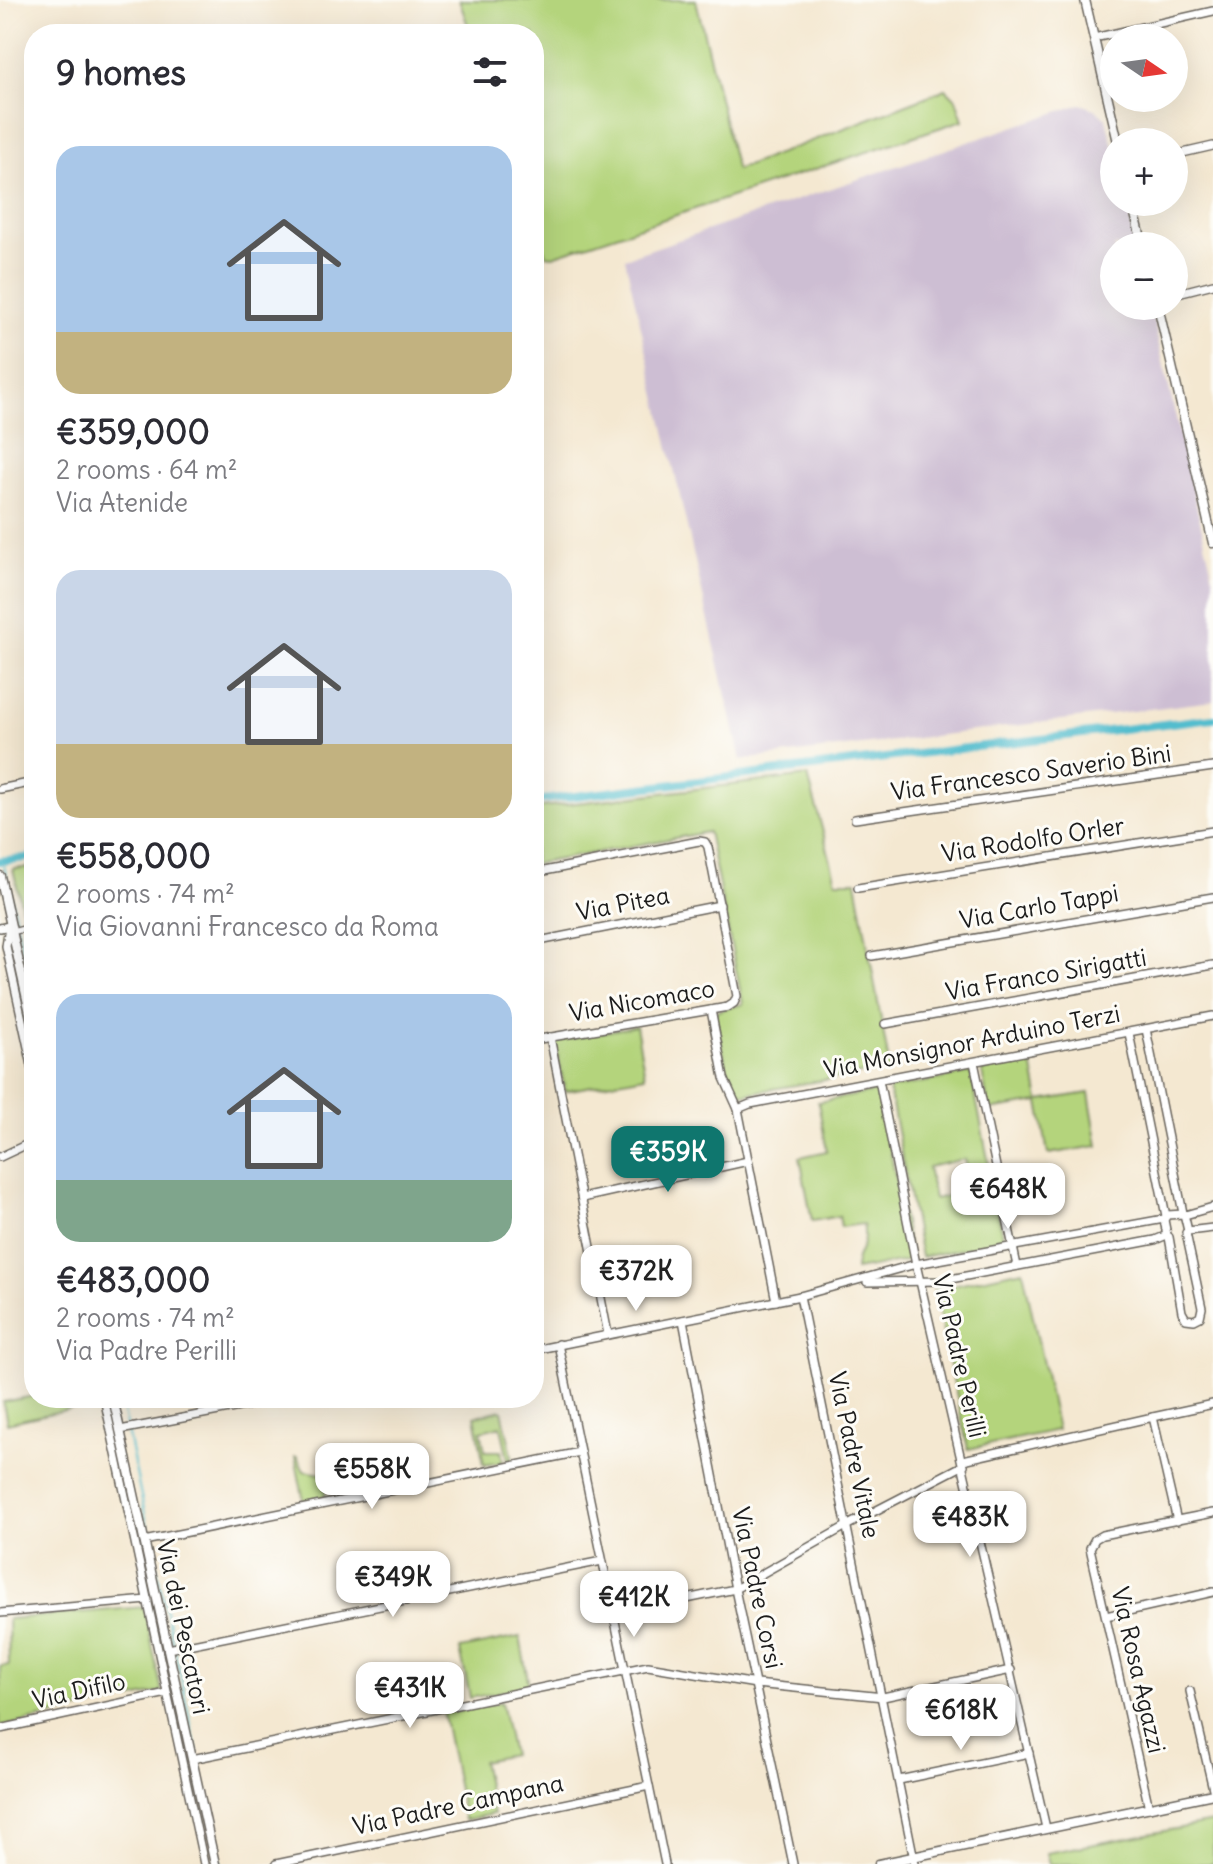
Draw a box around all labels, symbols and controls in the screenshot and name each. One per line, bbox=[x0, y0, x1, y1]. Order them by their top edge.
north arrow bbox=[1100, 24, 1188, 112]
map controls bbox=[1100, 24, 1188, 320]
icon: filters bbox=[468, 50, 512, 94]
text: 9 homes bbox=[56, 51, 186, 94]
button: + bbox=[1100, 128, 1188, 216]
icon: home bbox=[212, 198, 356, 342]
button: − bbox=[1100, 232, 1188, 320]
text: €359,000 bbox=[56, 410, 210, 453]
text: 2 rooms · 64 m² bbox=[56, 453, 238, 486]
text: Via Atenide bbox=[56, 486, 188, 519]
icon: home bbox=[212, 622, 356, 766]
street label: Via Francesco Saverio Bini bbox=[889, 737, 1173, 807]
street label: Via Rodolfo Orler bbox=[939, 810, 1127, 868]
text: €558,000 bbox=[56, 834, 211, 877]
text: 2 rooms · 74 m² bbox=[56, 877, 235, 910]
street label: Via Carlo Tappi bbox=[957, 877, 1121, 935]
street label: Via Pitea bbox=[574, 879, 672, 927]
text: Via Giovanni Francesco da Roma bbox=[56, 910, 439, 943]
street label: Via Franco Sirigatti bbox=[943, 942, 1149, 1006]
street label: Via Nicomaco bbox=[567, 972, 717, 1028]
street label: Via Monsignor Arduino Terzi bbox=[821, 998, 1122, 1084]
icon: home bbox=[212, 1046, 356, 1190]
pin: €359K bbox=[612, 1126, 724, 1194]
text: €359K bbox=[629, 1135, 707, 1168]
pin: €648K bbox=[952, 1163, 1064, 1231]
text: €648K bbox=[969, 1172, 1047, 1205]
pin: €372K bbox=[580, 1245, 692, 1313]
text: €372K bbox=[599, 1254, 673, 1287]
text: €483,000 bbox=[56, 1258, 210, 1301]
street label: Via Padre Perilli bbox=[927, 1271, 993, 1440]
text: 2 rooms · 74 m² bbox=[56, 1301, 235, 1334]
text: Via Padre Perilli bbox=[56, 1334, 237, 1367]
street label: Via Padre Vitale bbox=[823, 1369, 887, 1541]
pin: €558K bbox=[316, 1443, 428, 1511]
text: €558K bbox=[333, 1452, 411, 1485]
pin: €483K bbox=[914, 1491, 1026, 1559]
text: €483K bbox=[931, 1500, 1009, 1533]
street label: Via Padre Corsi bbox=[726, 1504, 790, 1671]
street label: Via dei Pescatori bbox=[151, 1537, 217, 1717]
pin: €349K bbox=[337, 1551, 449, 1619]
text: €349K bbox=[354, 1560, 432, 1593]
pin: €412K bbox=[578, 1571, 690, 1639]
text: €412K bbox=[598, 1580, 670, 1613]
street label: Via Rosa Agazzi bbox=[1105, 1584, 1173, 1756]
pin: €431K bbox=[354, 1662, 466, 1730]
street label: Via Difilo bbox=[30, 1666, 128, 1714]
text: €431K bbox=[374, 1671, 446, 1704]
pin: €618K bbox=[905, 1684, 1017, 1752]
text: €618K bbox=[924, 1693, 998, 1726]
street label: Via Padre Campana bbox=[350, 1767, 566, 1841]

